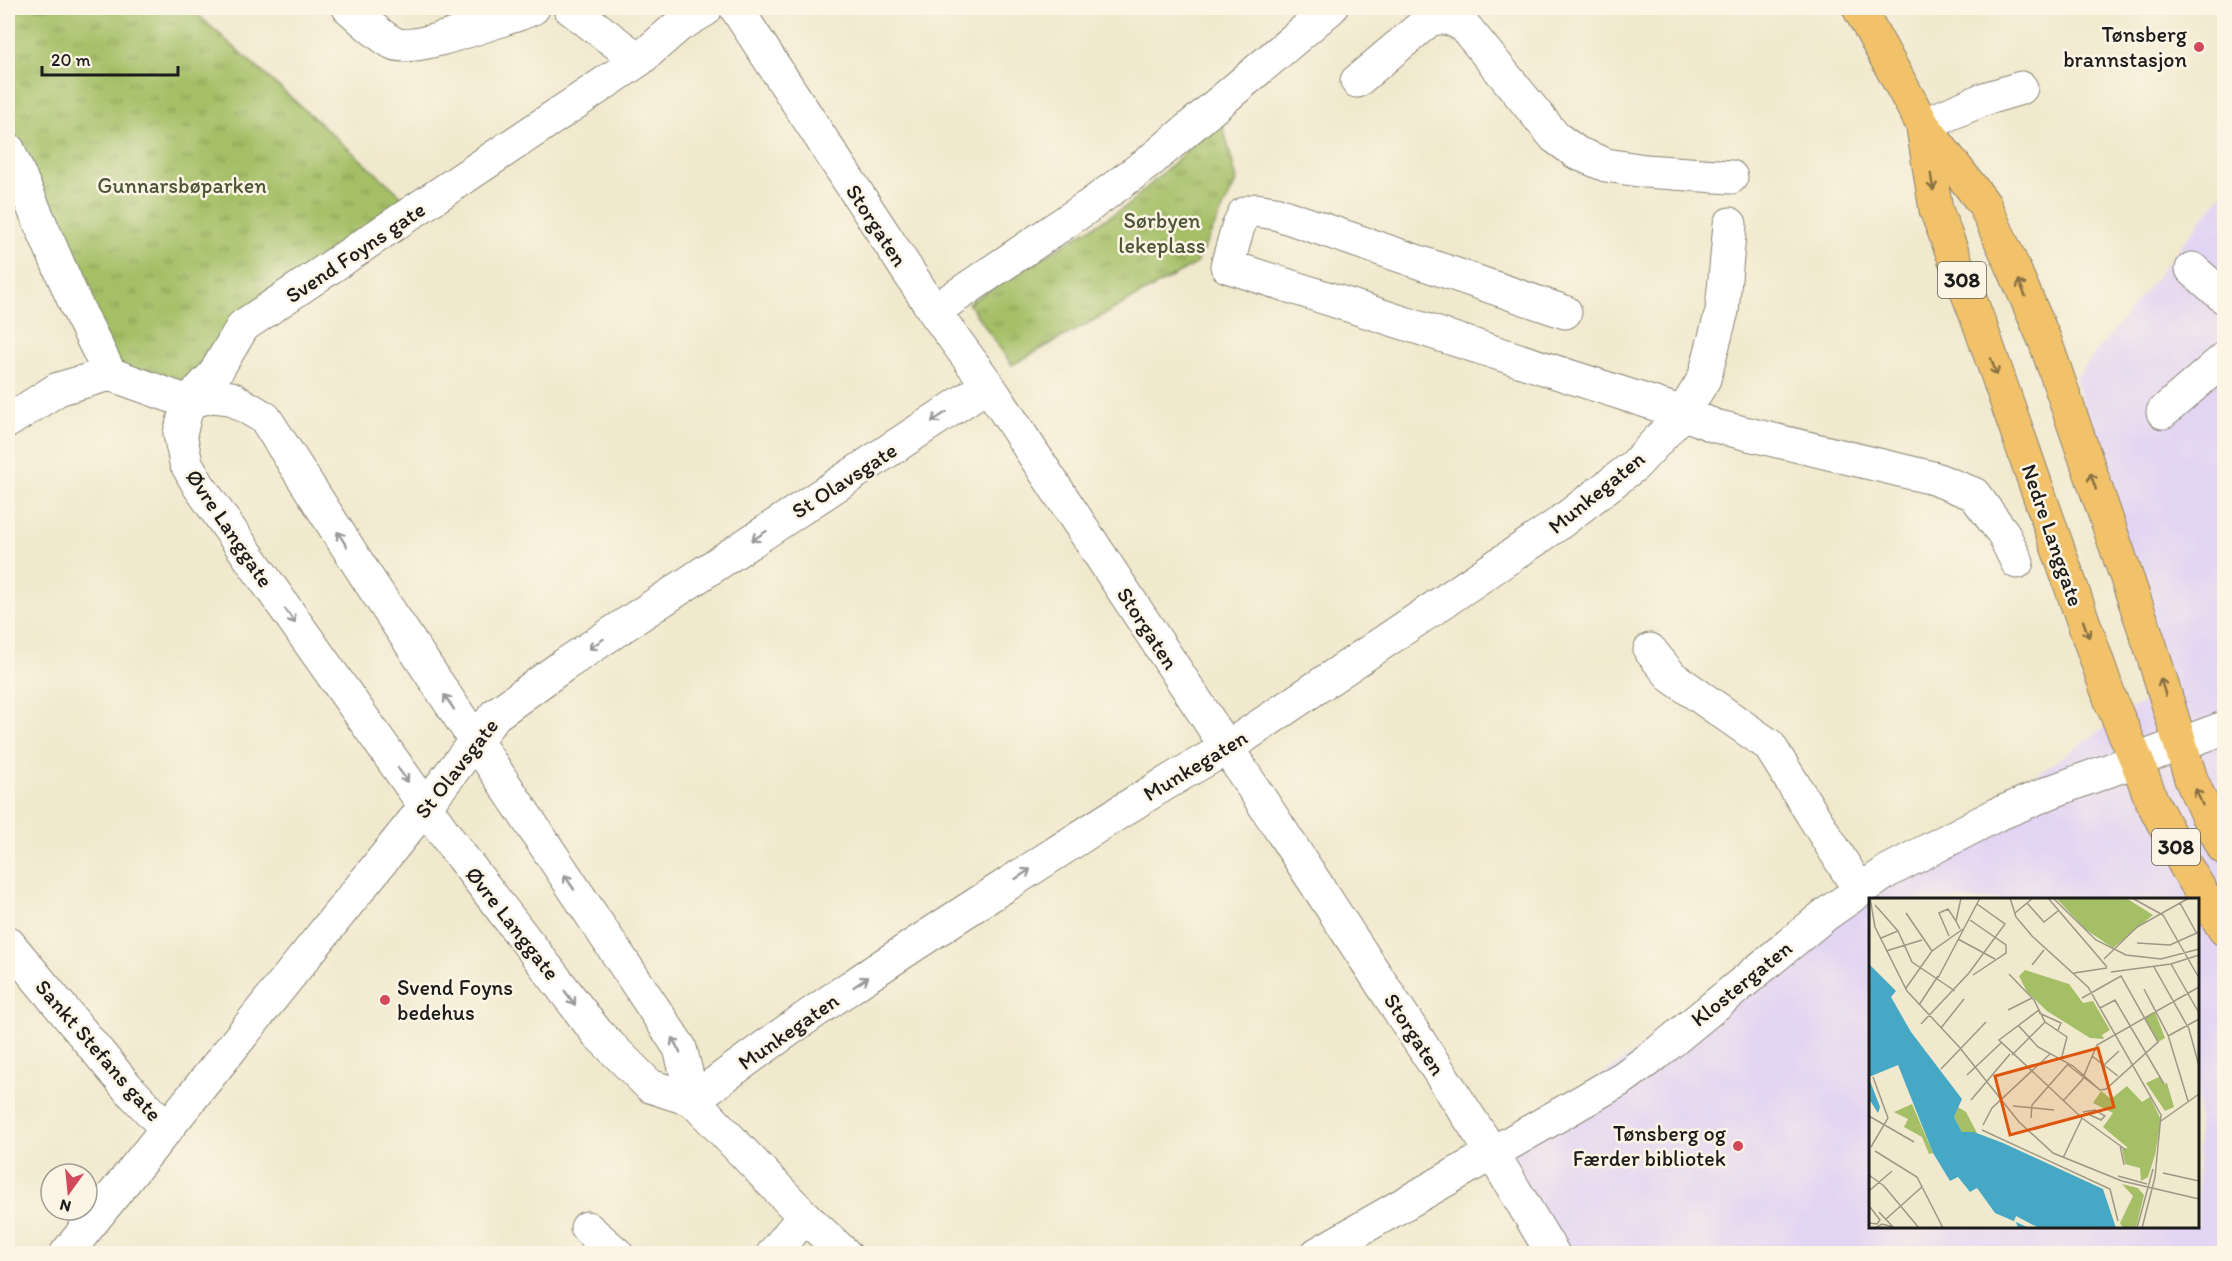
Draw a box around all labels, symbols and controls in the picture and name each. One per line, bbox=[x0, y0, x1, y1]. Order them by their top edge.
place label: Tønsberg brannstasjon bbox=[2063, 21, 2188, 73]
scale bar bbox=[42, 39, 178, 77]
marker: Tønsberg brannstasjon bbox=[2192, 40, 2206, 54]
text: 20 m bbox=[51, 49, 91, 71]
park label: Gunnarsbøparken bbox=[97, 172, 267, 199]
one-way arrow bbox=[1926, 172, 1937, 192]
street label: Storgaten bbox=[840, 179, 913, 272]
street label: Svend Foyns gate bbox=[280, 196, 430, 309]
park label: Sørbyen lekeplass bbox=[1118, 207, 1206, 259]
road number: 308 bbox=[1938, 262, 1986, 298]
one-way arrow bbox=[2016, 279, 2027, 297]
one-way arrow bbox=[1989, 357, 2000, 376]
one-way arrow bbox=[931, 411, 948, 423]
street label: St Olavsgate bbox=[787, 436, 902, 524]
street label: Munkegaten bbox=[1542, 445, 1650, 540]
street label: Nedre Langgate bbox=[2016, 460, 2090, 610]
street label: Øvre Langgate bbox=[180, 464, 279, 593]
one-way arrow bbox=[2087, 472, 2098, 491]
one-way arrow bbox=[750, 530, 767, 543]
one-way arrow bbox=[336, 531, 348, 548]
street label: Storgaten bbox=[1111, 582, 1184, 675]
one-way arrow bbox=[284, 607, 296, 624]
one-way arrow bbox=[2082, 620, 2093, 638]
one-way arrow bbox=[588, 638, 605, 650]
one-way arrow bbox=[2157, 678, 2168, 697]
one-way arrow bbox=[443, 694, 455, 711]
street label: St Olavsgate bbox=[409, 713, 504, 824]
street label: Munkegaten bbox=[1138, 724, 1252, 807]
one-way arrow bbox=[397, 767, 409, 783]
one-way arrow bbox=[2193, 789, 2204, 807]
road number: 308 bbox=[2152, 829, 2200, 865]
street label: Øvre Langgate bbox=[460, 861, 565, 986]
one-way arrow bbox=[1015, 868, 1031, 880]
one-way arrow bbox=[563, 874, 575, 891]
inset map bbox=[1869, 898, 2199, 1228]
street label: Klostergaten bbox=[1685, 934, 1798, 1032]
street label: Sankt Stefans gate bbox=[30, 974, 168, 1127]
place label: Svend Foyns bedehus bbox=[397, 974, 513, 1026]
one-way arrow bbox=[852, 975, 869, 987]
street label: Munkegaten bbox=[733, 987, 844, 1076]
street label: Storgaten bbox=[1378, 988, 1451, 1081]
one-way arrow bbox=[564, 990, 577, 1006]
marker: Svend Foyns bedehus bbox=[378, 993, 392, 1007]
one-way arrow bbox=[670, 1037, 682, 1054]
place label: Tønsberg og Færder bibliotek bbox=[1573, 1120, 1727, 1172]
marker: Tønsberg og Færder bibliotek bbox=[1731, 1139, 1745, 1153]
north arrow bbox=[39, 1162, 99, 1222]
text: N bbox=[58, 1195, 73, 1217]

